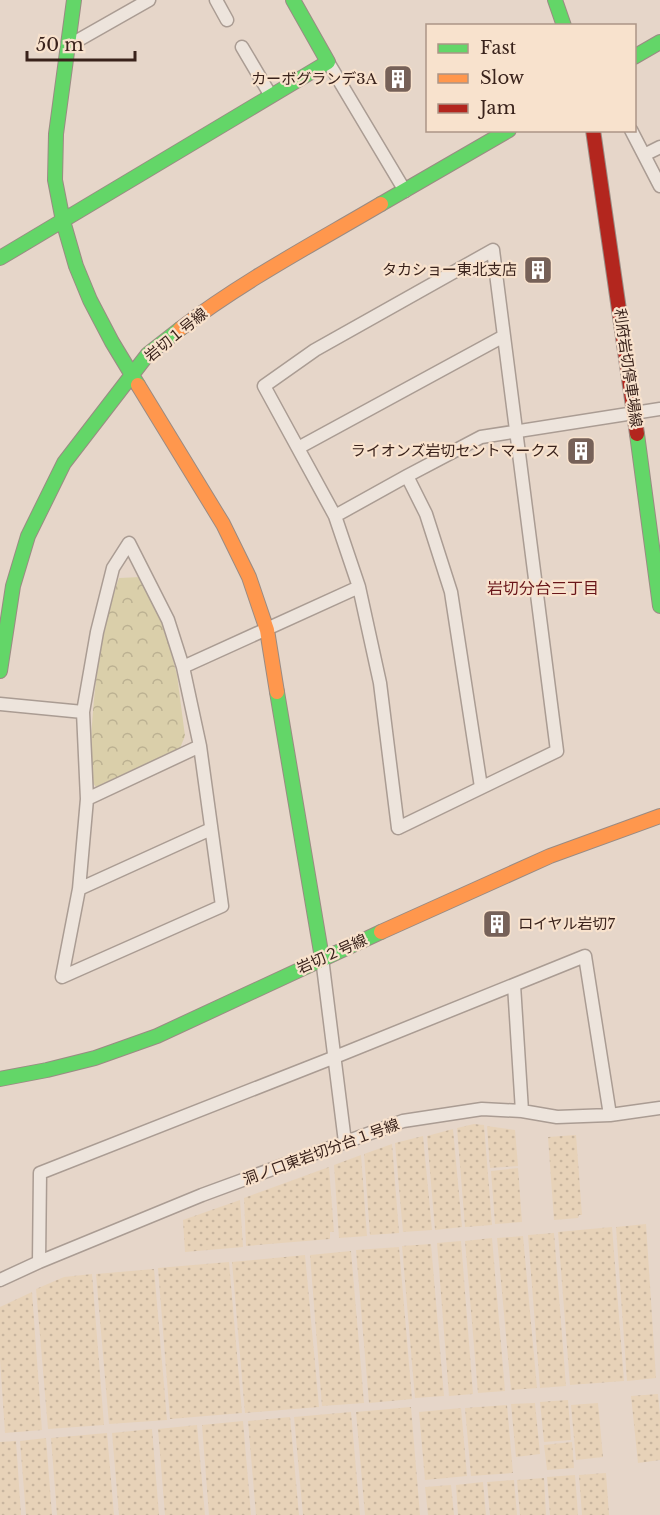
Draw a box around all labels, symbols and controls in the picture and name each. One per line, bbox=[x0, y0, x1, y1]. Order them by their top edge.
scale bar bbox=[27, 24, 135, 62]
legend bbox=[426, 24, 636, 132]
text: 50 m bbox=[36, 34, 84, 56]
text: Fast bbox=[480, 37, 517, 59]
building icon: カーボグランデ3A bbox=[382, 63, 414, 95]
text: Slow bbox=[480, 67, 525, 89]
place label: カーボグランデ3A bbox=[251, 69, 377, 88]
text: Jam bbox=[478, 97, 516, 119]
building icon: タカショー東北支店 bbox=[522, 254, 554, 286]
place label: タカショー東北支店 bbox=[382, 260, 517, 279]
street label: 岩切１号線 bbox=[141, 304, 211, 366]
street label: 利府岩切停車場線 bbox=[611, 307, 646, 429]
building icon: ライオンズ岩切セントマークス bbox=[565, 435, 597, 467]
place label: ライオンズ岩切セントマークス bbox=[351, 441, 560, 460]
district label: 岩切分台三丁目 bbox=[487, 578, 599, 598]
building icon: ロイヤル岩切7 bbox=[481, 908, 513, 940]
place label: ロイヤル岩切7 bbox=[518, 914, 616, 933]
street label: 岩切２号線 bbox=[294, 930, 370, 977]
street label: 洞ノ口東岩切分台１号線 bbox=[240, 1114, 402, 1189]

